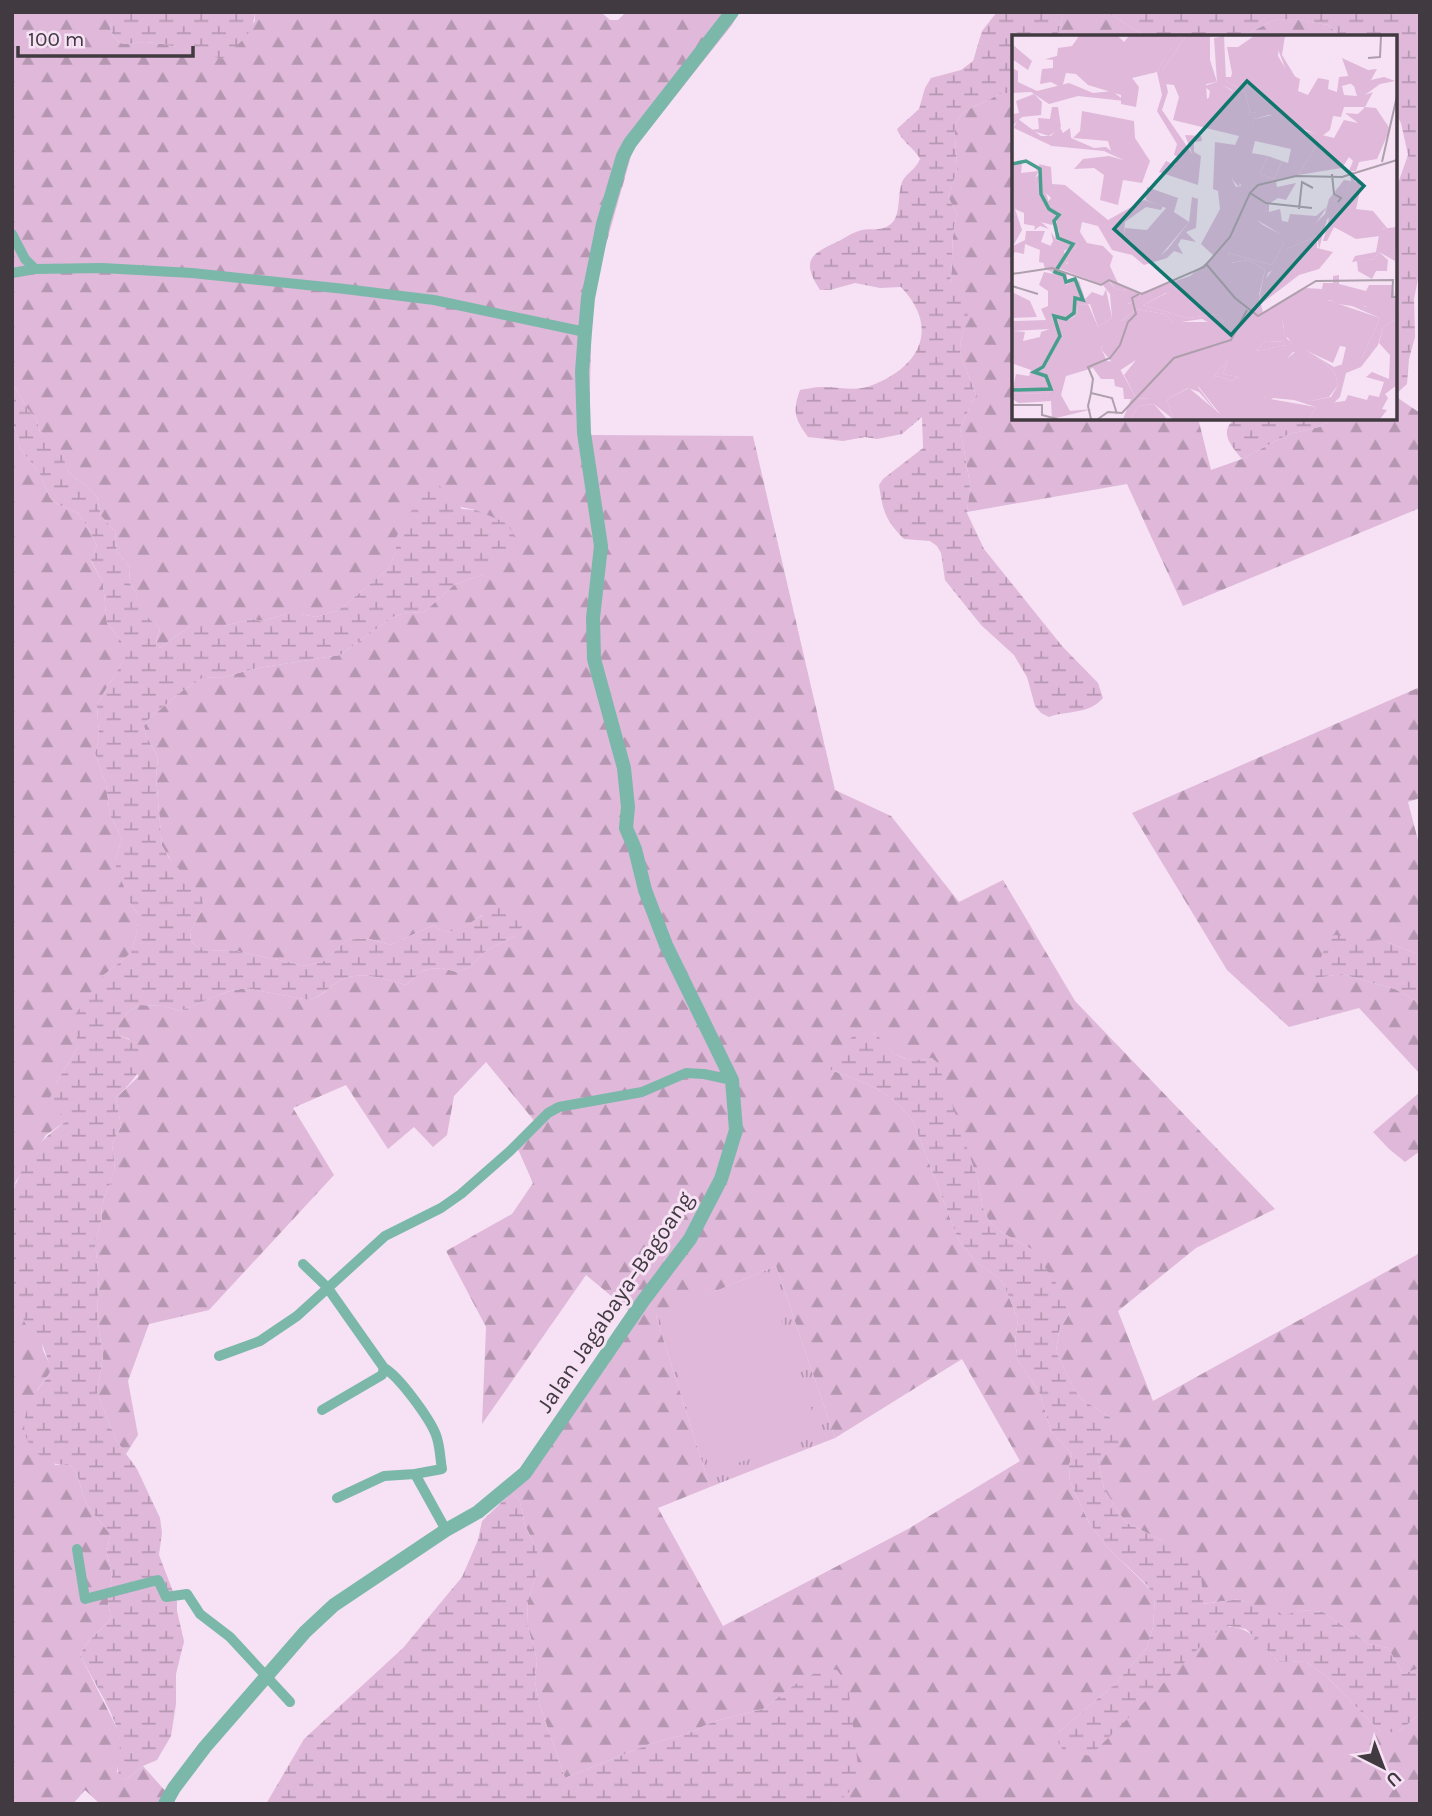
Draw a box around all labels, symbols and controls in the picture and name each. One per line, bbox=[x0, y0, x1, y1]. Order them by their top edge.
scale bar bbox=[18, 14, 192, 58]
text: 100 m bbox=[28, 27, 85, 51]
inset map bbox=[1012, 35, 1397, 420]
street label: Jalan Jagabaya–Bagoang bbox=[531, 1186, 699, 1418]
north arrow bbox=[1348, 1732, 1418, 1802]
text: U bbox=[1381, 1766, 1406, 1791]

